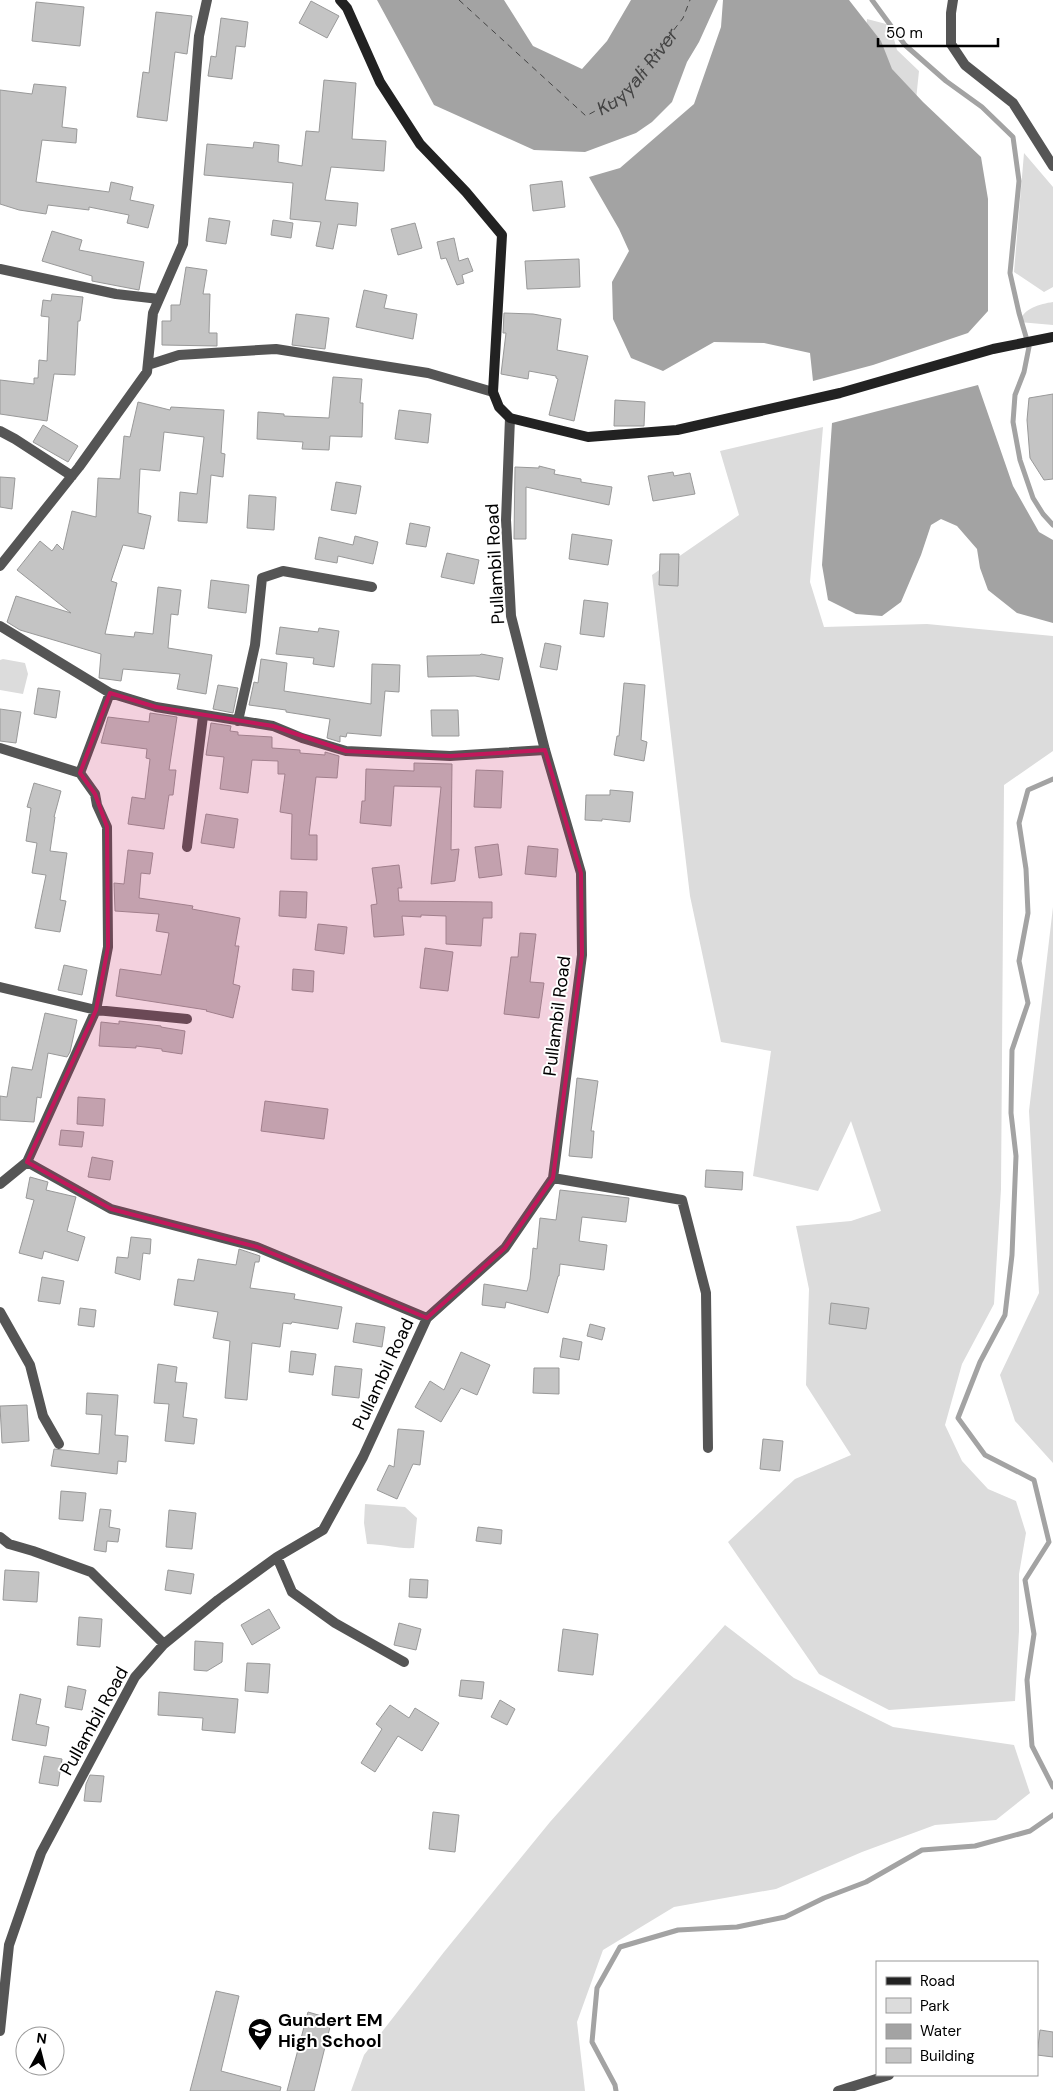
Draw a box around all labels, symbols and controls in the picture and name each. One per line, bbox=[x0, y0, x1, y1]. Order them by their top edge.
scale bar bbox=[878, 15, 998, 47]
water label: Kuyyali River bbox=[592, 22, 684, 121]
text: 50 m bbox=[886, 23, 923, 43]
street label: Pullambil Road bbox=[480, 503, 510, 625]
street label: Pullambil Road bbox=[538, 955, 576, 1077]
street label: Pullambil Road bbox=[347, 1314, 419, 1434]
street label: Pullambil Road bbox=[54, 1662, 134, 1780]
legend bbox=[876, 1961, 1038, 2076]
text: Road bbox=[920, 1971, 955, 1991]
text: Park bbox=[920, 1996, 950, 2016]
place label: Gundert EM High School bbox=[278, 2008, 383, 2053]
school or university icon: Gundert EM High School bbox=[247, 2017, 273, 2051]
text: Water bbox=[920, 2021, 962, 2041]
north arrow bbox=[15, 2026, 65, 2076]
text: N bbox=[35, 2029, 48, 2048]
text: Building bbox=[920, 2046, 975, 2066]

